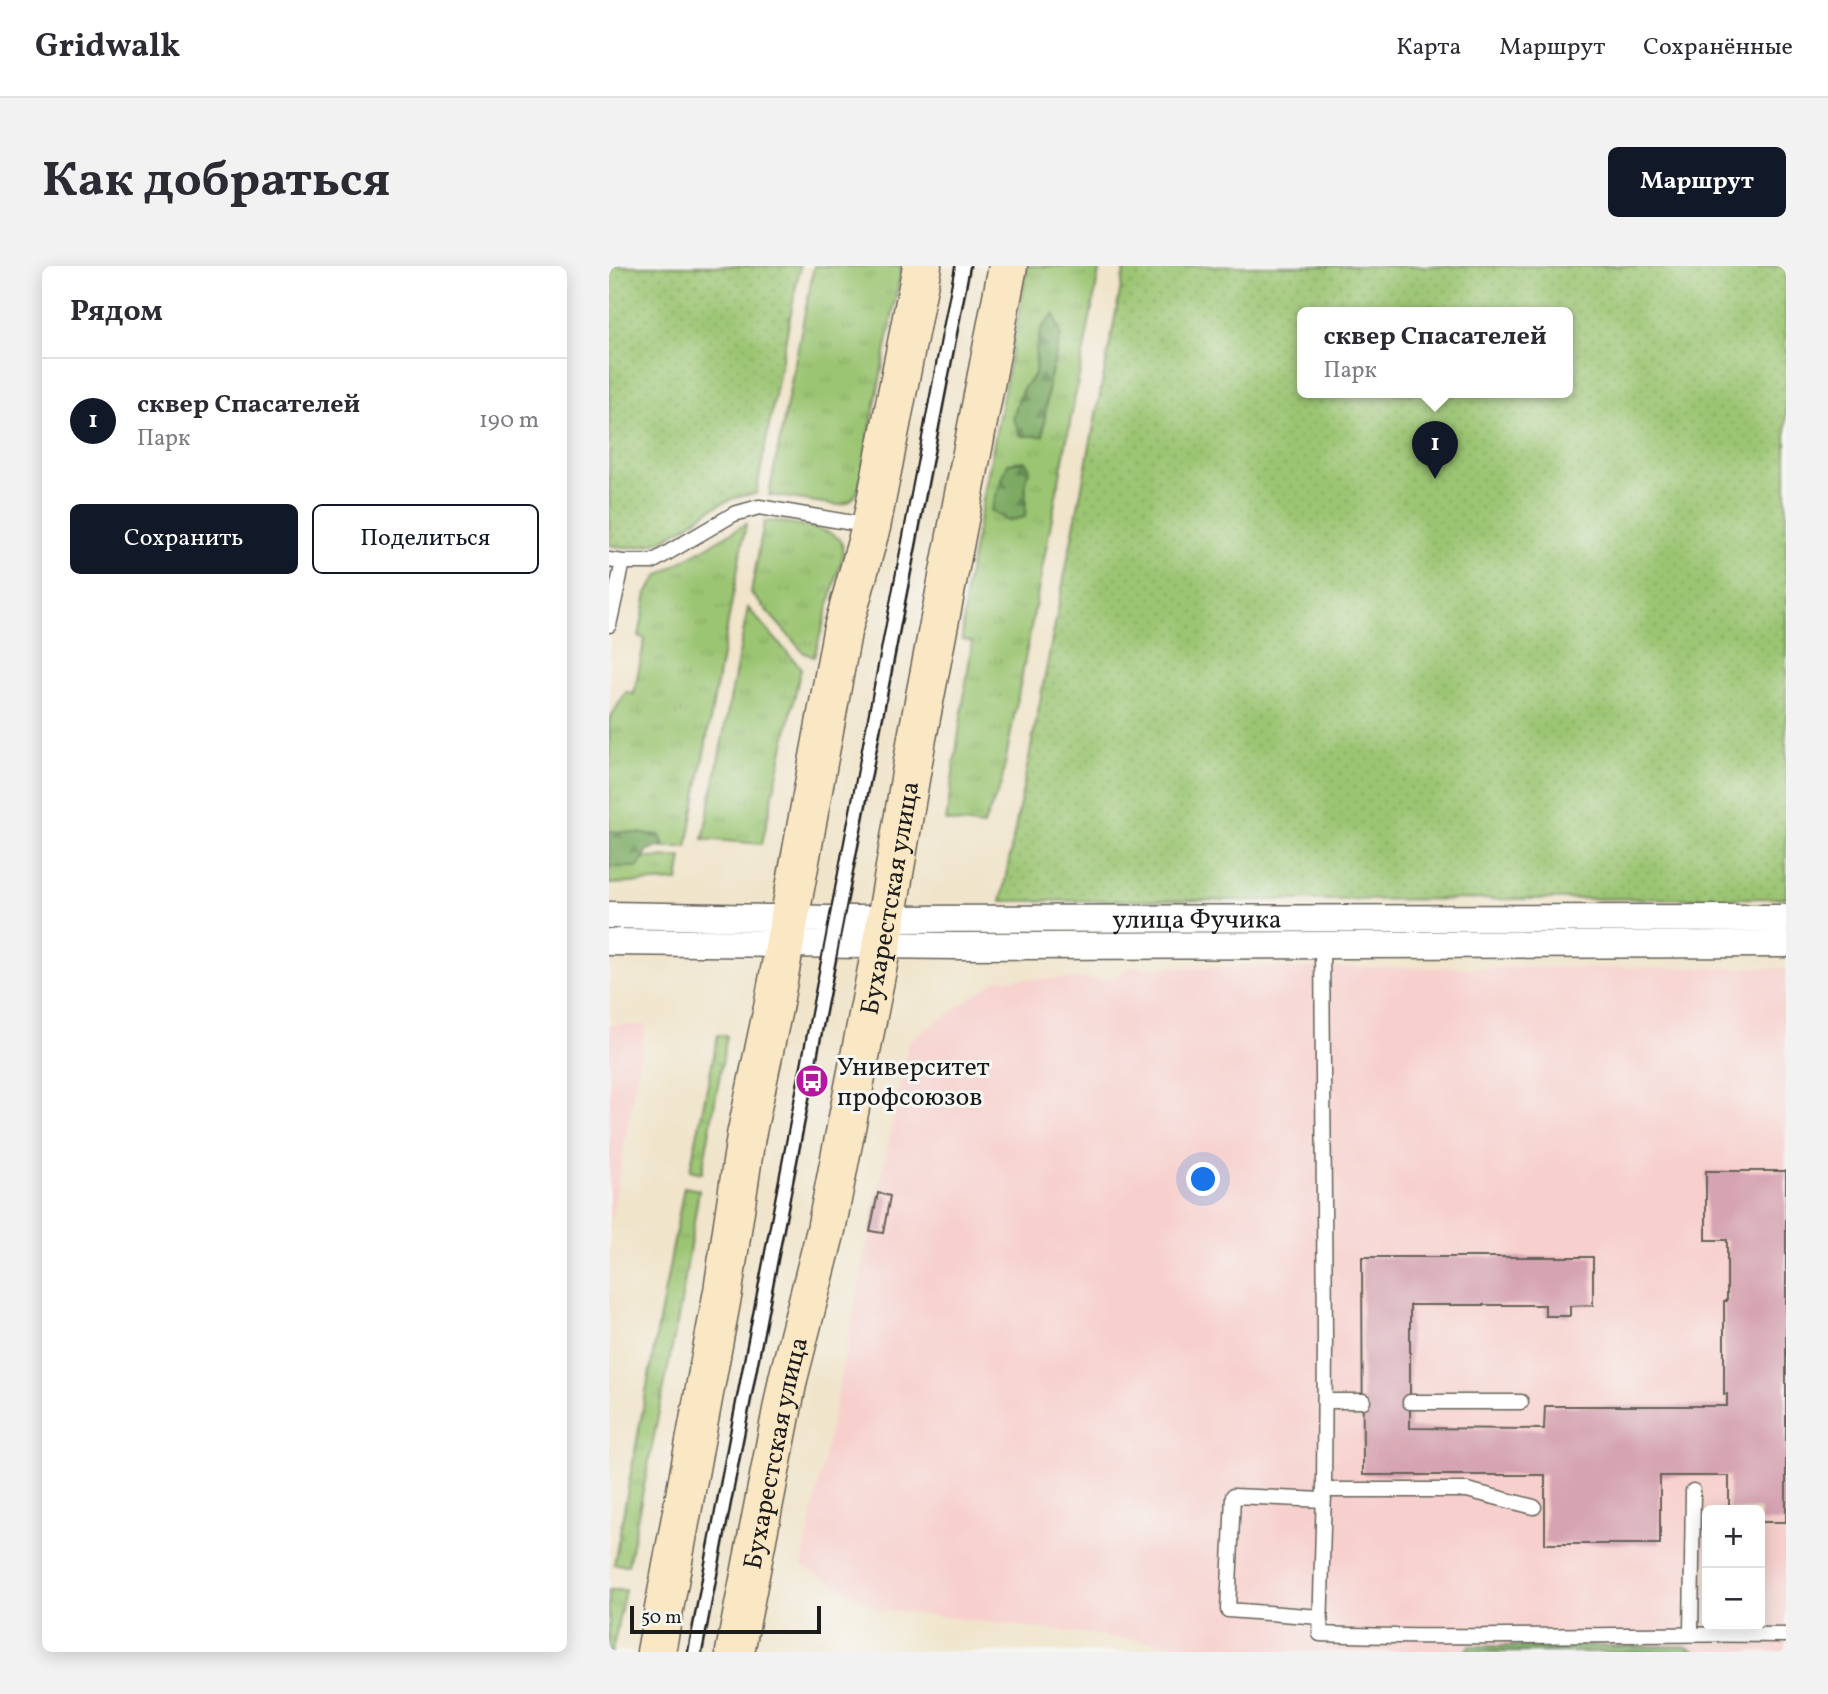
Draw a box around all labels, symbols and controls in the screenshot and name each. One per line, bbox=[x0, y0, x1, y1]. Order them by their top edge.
text: Gridwalk bbox=[35, 25, 180, 71]
text: Карта bbox=[1396, 31, 1461, 65]
text: Маршрут bbox=[1499, 31, 1605, 65]
text: Сохранённые bbox=[1643, 31, 1793, 65]
button: Маршрут bbox=[1608, 147, 1786, 217]
text: Как добраться bbox=[42, 148, 390, 217]
text: Рядом bbox=[70, 291, 163, 333]
popup bbox=[1297, 307, 1573, 398]
text: cквер Спасателей bbox=[1323, 319, 1547, 355]
text: Парк bbox=[1323, 355, 1377, 387]
text: cквер Спасателей bbox=[137, 387, 360, 423]
text: 1 bbox=[88, 405, 98, 437]
text: 190 m bbox=[479, 405, 539, 437]
pin: 1 bbox=[1412, 421, 1458, 479]
text: Парк bbox=[137, 423, 190, 455]
button: Сохранить bbox=[70, 504, 298, 574]
button: Поделиться bbox=[312, 504, 539, 574]
street label: Бухарестская улица bbox=[853, 779, 929, 1018]
street label: улица Фучика bbox=[1112, 903, 1282, 939]
place label: Университет профсоюзов bbox=[837, 1050, 990, 1116]
bus stop icon: Университет профсоюзов bbox=[793, 1062, 831, 1100]
your location bbox=[1186, 1162, 1220, 1196]
street label: Бухарестская улица bbox=[735, 1333, 818, 1573]
map controls bbox=[1702, 1505, 1765, 1631]
button: + bbox=[1702, 1505, 1765, 1568]
button: − bbox=[1702, 1568, 1765, 1631]
scale bar bbox=[630, 1603, 821, 1635]
text: 50 m bbox=[641, 1605, 682, 1631]

